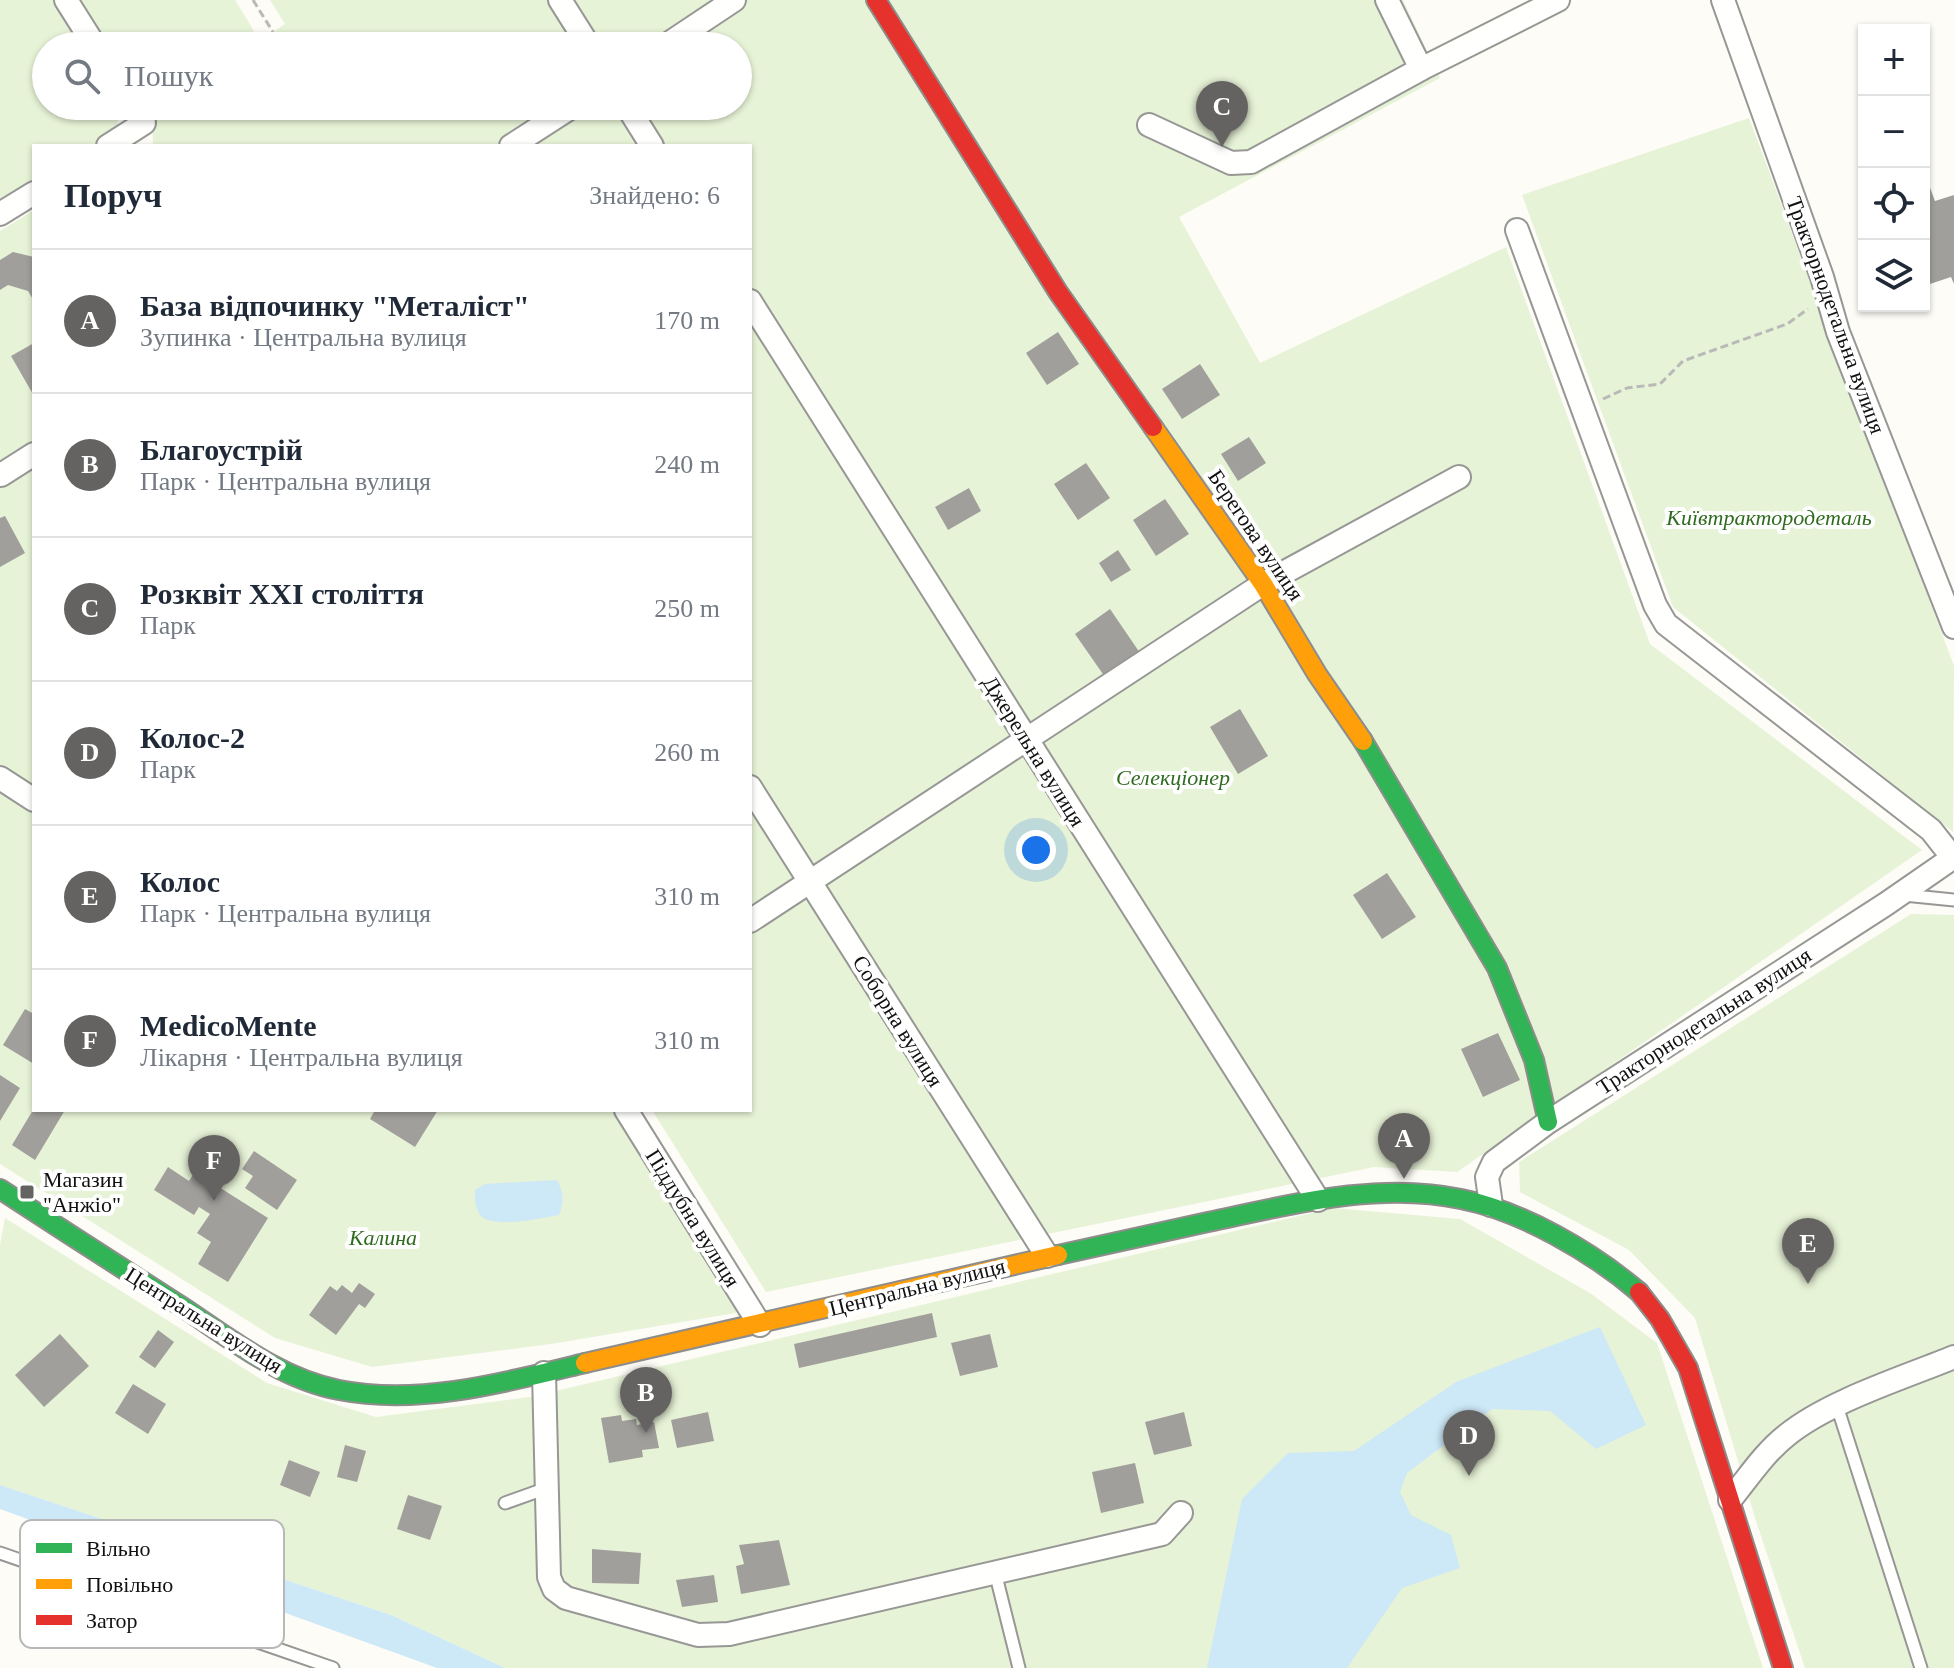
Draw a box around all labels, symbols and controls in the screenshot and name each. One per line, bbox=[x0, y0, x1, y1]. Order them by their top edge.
map controls bbox=[1858, 24, 1930, 312]
button: + bbox=[1858, 24, 1930, 96]
search box bbox=[32, 32, 752, 120]
icon: search bbox=[60, 54, 104, 98]
text: Пошук bbox=[124, 59, 213, 92]
pin: C bbox=[1196, 81, 1248, 147]
button: − bbox=[1858, 96, 1930, 168]
button: locate bbox=[1858, 168, 1930, 240]
text: Поруч bbox=[64, 177, 162, 214]
text: Знайдено: 6 bbox=[589, 181, 720, 210]
street label: Тракторнодетальна вулиця bbox=[1781, 193, 1891, 437]
button: layers bbox=[1858, 240, 1930, 312]
text: База відпочинку "Металіст" bbox=[140, 289, 530, 322]
text: A bbox=[81, 306, 99, 335]
text: 170 m bbox=[654, 306, 720, 335]
text: Зупинка · Центральна вулиця bbox=[140, 323, 467, 352]
text: Благоустрій bbox=[140, 433, 303, 466]
text: B bbox=[81, 450, 99, 479]
text: 240 m bbox=[654, 450, 720, 479]
street label: Берегова вулиця bbox=[1203, 465, 1309, 605]
text: Парк · Центральна вулиця bbox=[140, 467, 431, 496]
park label: Київтрактородеталь bbox=[1665, 505, 1872, 530]
text: Розквіт XXI століття bbox=[140, 577, 424, 610]
text: C bbox=[81, 594, 99, 623]
text: 250 m bbox=[654, 594, 720, 623]
text: Парк bbox=[140, 611, 196, 640]
street label: Джерельна вулиця bbox=[978, 671, 1090, 831]
text: Колос-2 bbox=[140, 721, 245, 754]
text: D bbox=[81, 738, 99, 767]
text: 260 m bbox=[654, 738, 720, 767]
text: Парк bbox=[140, 755, 196, 784]
park label: Селекціонер bbox=[1116, 765, 1230, 790]
your location bbox=[1016, 830, 1056, 870]
text: Колос bbox=[140, 865, 220, 898]
text: E bbox=[81, 882, 99, 911]
text: 310 m bbox=[654, 882, 720, 911]
text: Парк · Центральна вулиця bbox=[140, 899, 431, 928]
street label: Тракторнодетальна вулиця bbox=[1592, 942, 1816, 1100]
street label: Соборна вулиця bbox=[848, 951, 948, 1091]
text: MedicoMente bbox=[140, 1009, 317, 1042]
text: F bbox=[82, 1026, 98, 1055]
text: 310 m bbox=[654, 1026, 720, 1055]
text: Лікарня · Центральна вулиця bbox=[140, 1043, 463, 1072]
pin: A bbox=[1378, 1113, 1430, 1179]
pin: F bbox=[188, 1135, 240, 1201]
street label: Піддубна вулиця bbox=[641, 1145, 745, 1291]
place label: Магазин "Анжіо" bbox=[43, 1167, 124, 1217]
marker: Магазин "Анжіо" bbox=[18, 1183, 36, 1201]
pin: E bbox=[1782, 1218, 1834, 1284]
park label: Калина bbox=[348, 1225, 417, 1250]
street label: Центральна вулиця bbox=[826, 1253, 1008, 1321]
street label: Центральна вулиця bbox=[121, 1262, 287, 1378]
pin: B bbox=[620, 1367, 672, 1433]
pin: D bbox=[1443, 1410, 1495, 1476]
legend bbox=[20, 1520, 284, 1648]
text: Вільно bbox=[86, 1536, 151, 1561]
text: Повільно bbox=[86, 1572, 173, 1597]
text: Затор bbox=[86, 1608, 138, 1633]

